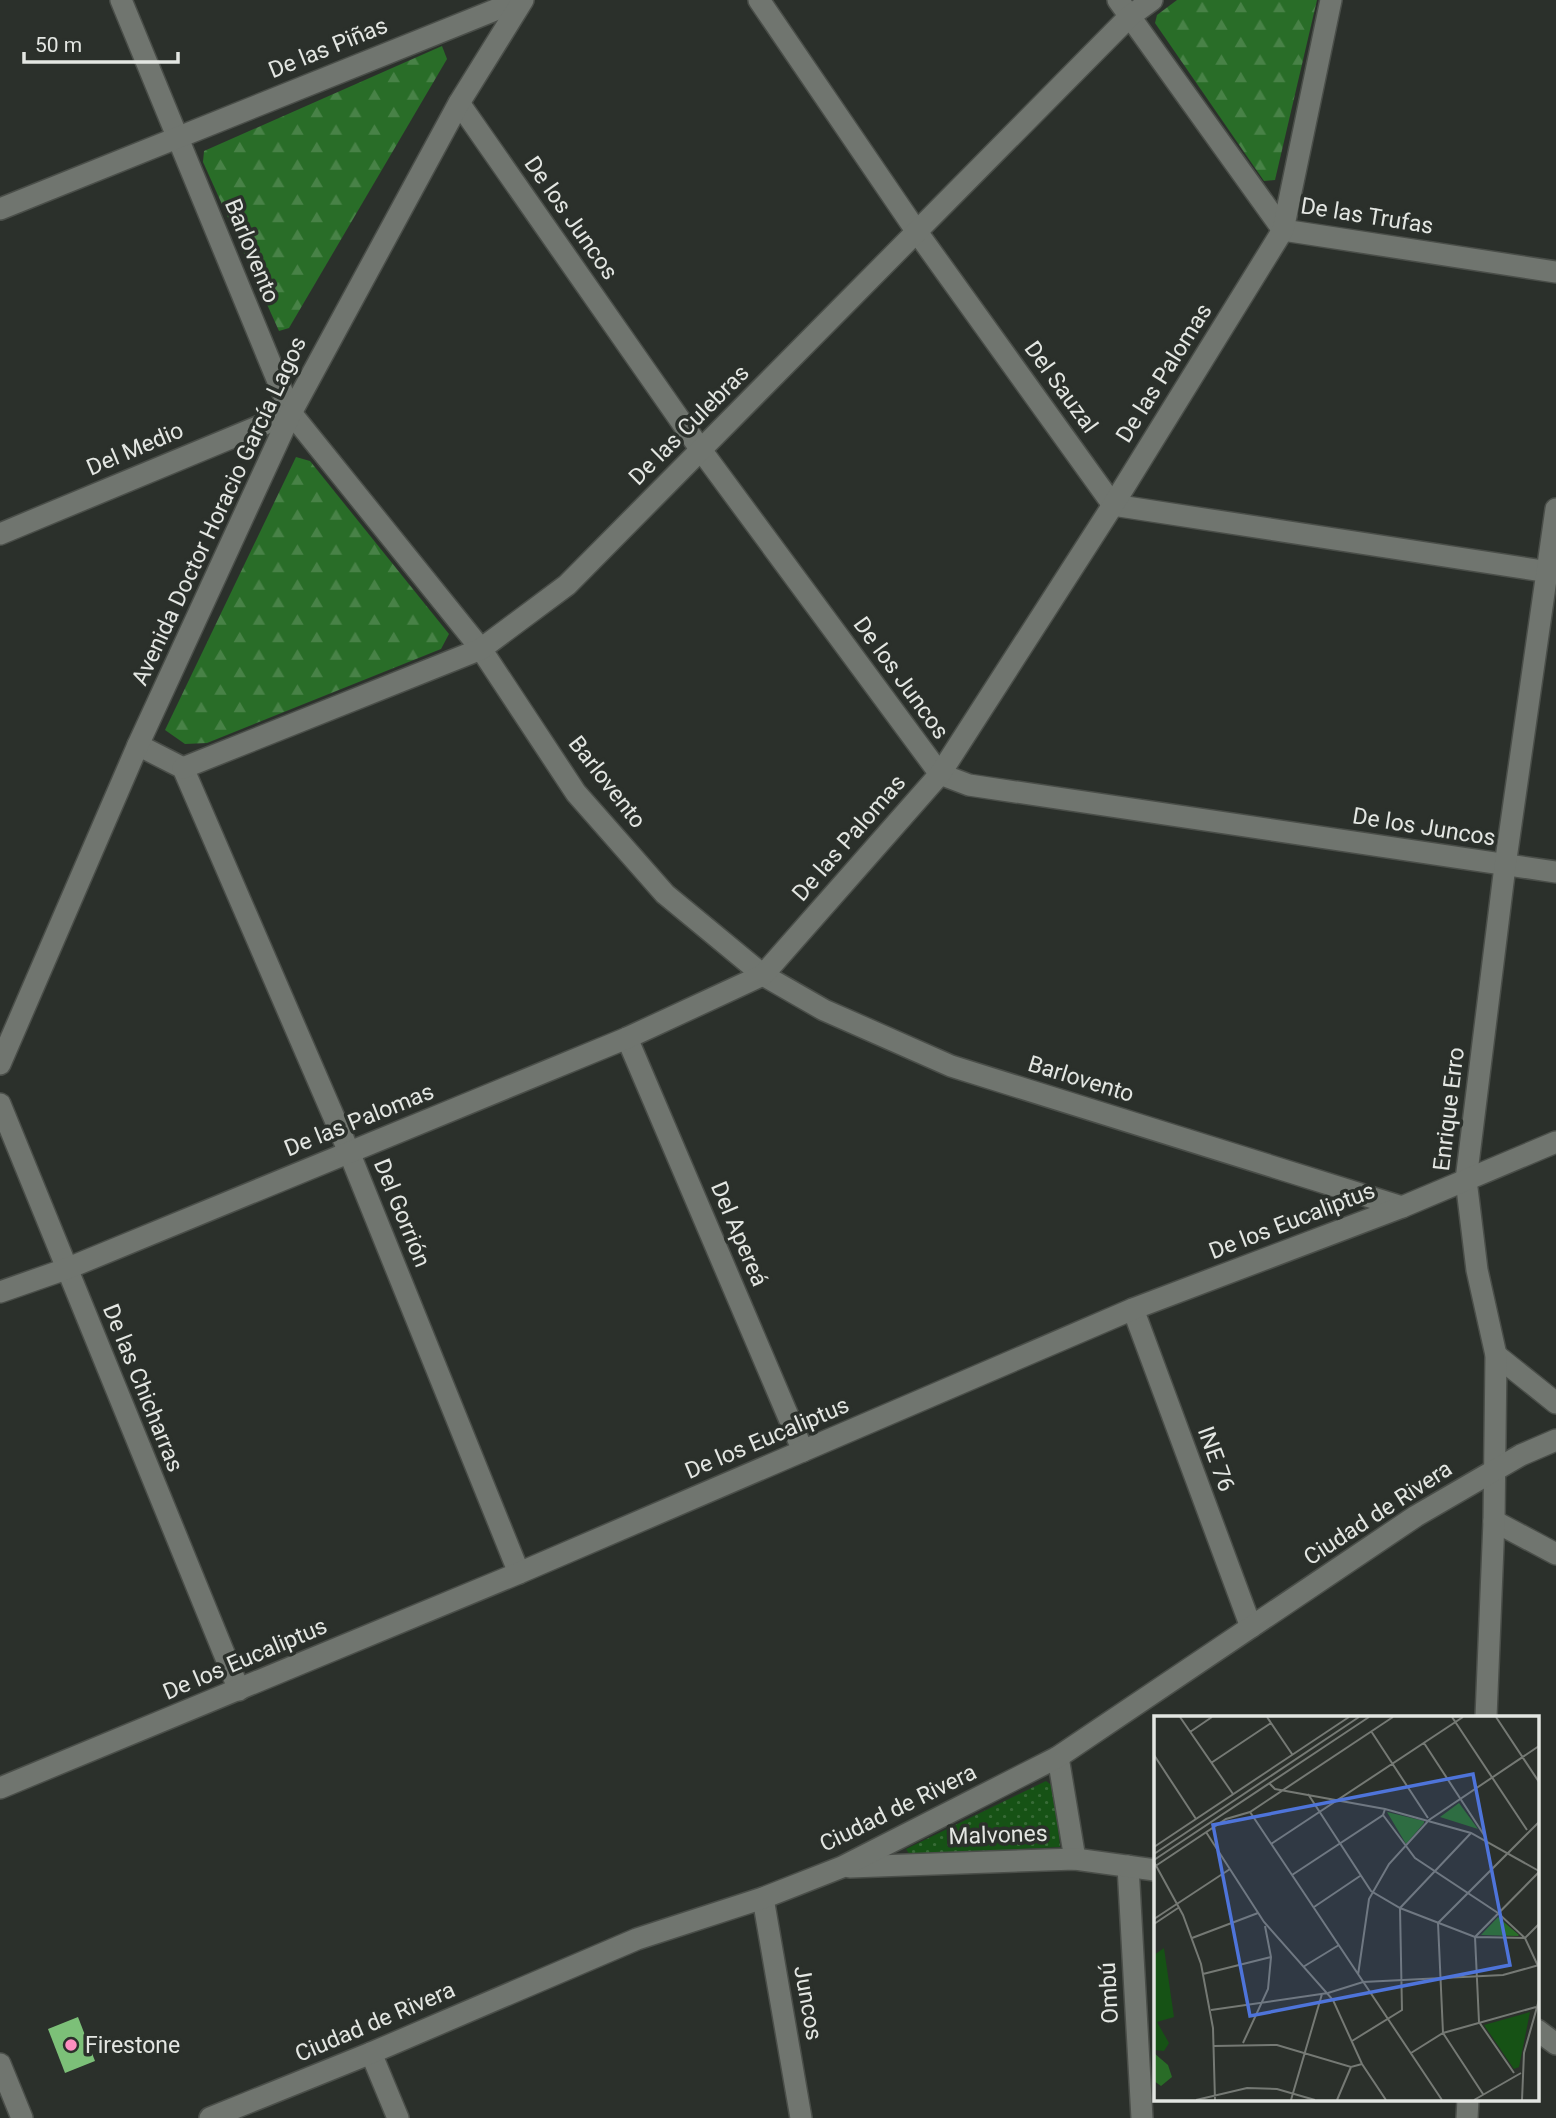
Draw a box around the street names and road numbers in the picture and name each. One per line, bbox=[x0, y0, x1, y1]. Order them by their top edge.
street label: De las Piñas bbox=[265, 12, 391, 84]
street label: De los Juncos bbox=[519, 151, 623, 285]
street label: De las Trufas bbox=[1299, 192, 1435, 240]
street label: Barlovento bbox=[219, 195, 285, 307]
street label: De las Palomas bbox=[1110, 298, 1218, 448]
street label: Avenida Doctor Horacio García Lagos bbox=[126, 332, 312, 690]
street label: Del Sauzal bbox=[1019, 336, 1103, 438]
street label: De las Culebras bbox=[623, 359, 755, 491]
street label: Del Medio bbox=[83, 417, 187, 481]
street label: De los Juncos bbox=[848, 612, 954, 744]
street label: Barlovento bbox=[563, 731, 651, 833]
street label: De las Palomas bbox=[787, 769, 911, 907]
street label: De los Juncos bbox=[1351, 802, 1497, 852]
street label: Enrique Erro bbox=[1428, 1046, 1470, 1172]
street label: Barlovento bbox=[1025, 1050, 1137, 1108]
street label: De las Palomas bbox=[280, 1078, 438, 1162]
street label: Del Gorrión bbox=[368, 1155, 436, 1271]
street label: De los Eucaliptus bbox=[1205, 1177, 1379, 1265]
street label: Del Apereá bbox=[705, 1178, 773, 1290]
street label: De las Chicharras bbox=[97, 1300, 189, 1476]
street label: De los Eucaliptus bbox=[681, 1391, 853, 1485]
street label: INE 76 bbox=[1192, 1423, 1240, 1495]
street label: Ciudad de Rivera bbox=[1299, 1455, 1457, 1571]
street label: De los Eucaliptus bbox=[159, 1612, 331, 1706]
street label: Ciudad de Rivera bbox=[815, 1758, 981, 1858]
street label: Malvones bbox=[948, 1820, 1048, 1850]
street label: Ombú bbox=[1094, 1962, 1124, 2024]
street label: Juncos bbox=[788, 1964, 828, 2042]
street label: Ciudad de Rivera bbox=[291, 1976, 459, 2068]

